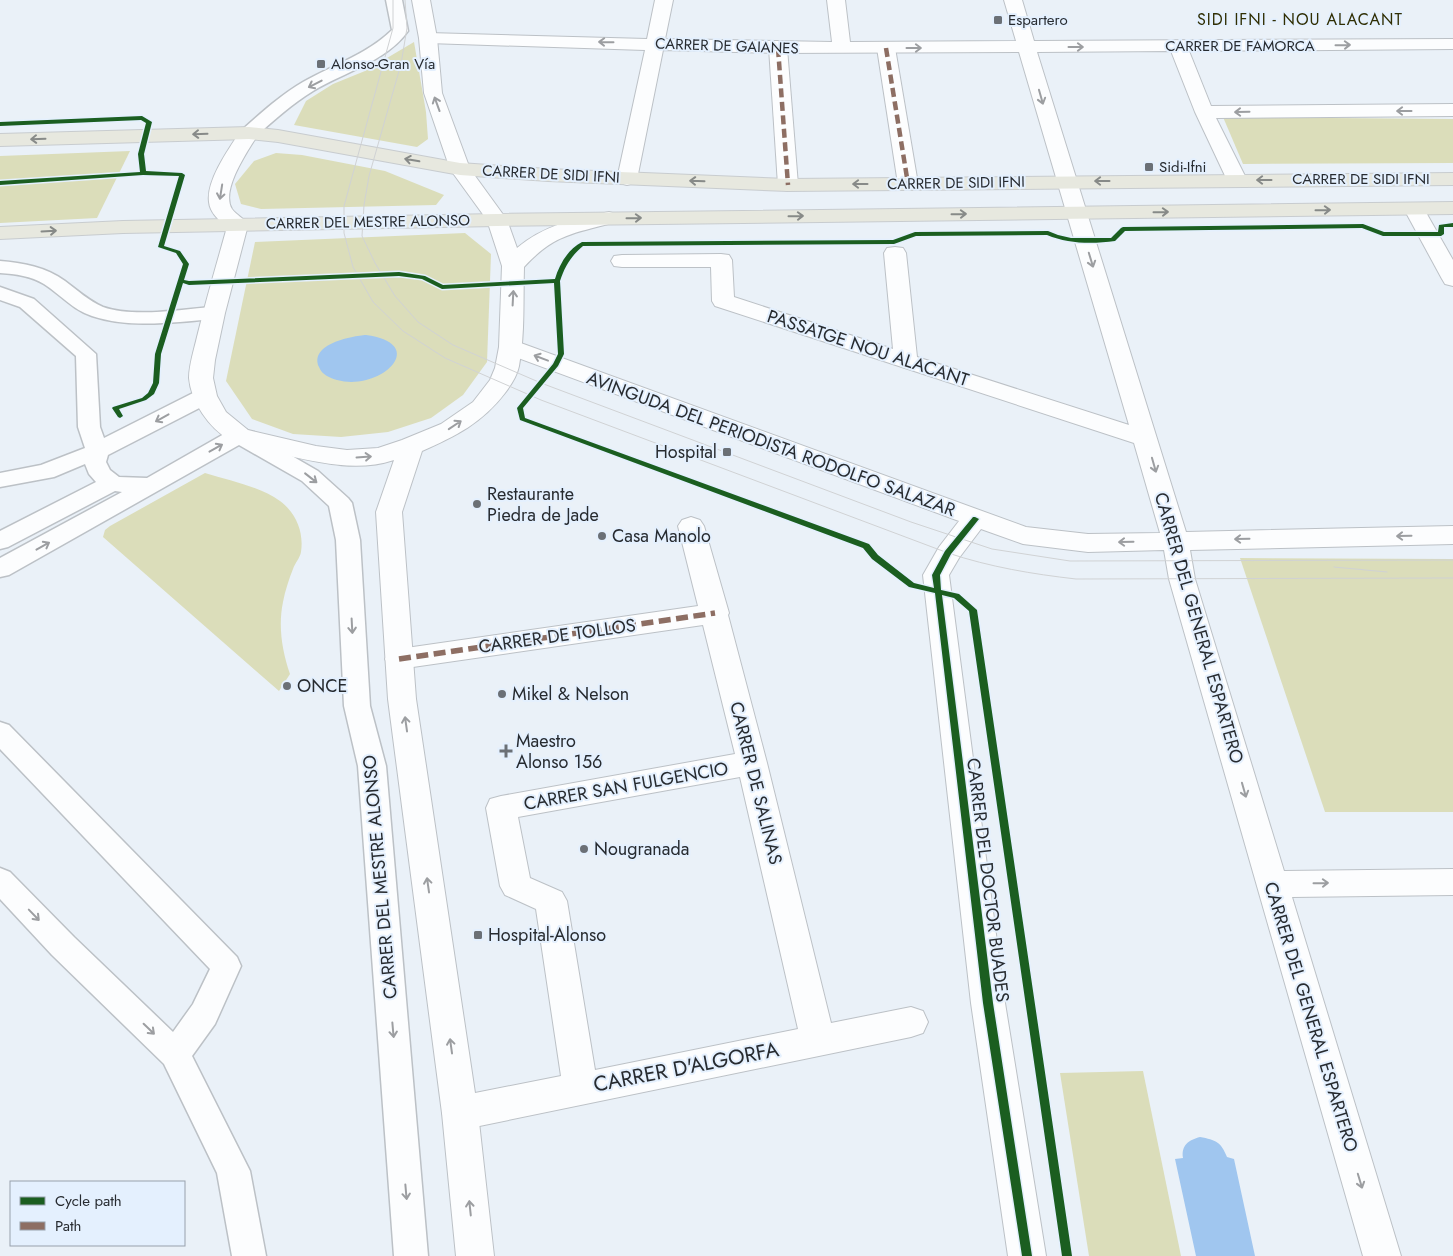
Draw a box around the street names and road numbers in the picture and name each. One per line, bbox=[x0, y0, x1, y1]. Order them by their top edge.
street label: CARRER DE GAIANES bbox=[655, 33, 799, 59]
street label: CARRER DE FAMORCA bbox=[1165, 35, 1315, 57]
street label: CARRER DE SIDI IFNI bbox=[482, 159, 620, 189]
street label: CARRER DE SIDI IFNI bbox=[1292, 168, 1430, 190]
street label: CARRER DE SIDI IFNI bbox=[887, 171, 1025, 195]
street label: CARRER DEL MESTRE ALONSO bbox=[266, 209, 470, 235]
street label: PASSATGE NOU ALACANT bbox=[764, 303, 973, 393]
street label: AVINGUDA DEL PERIODISTA RODOLFO SALAZAR bbox=[583, 365, 959, 523]
street label: CARRER DEL GENERAL ESPARTERO bbox=[1148, 489, 1250, 767]
street label: CARRER DE TOLLOS bbox=[477, 612, 637, 660]
street label: CARRER DE SALINAS bbox=[723, 699, 789, 867]
street label: CARRER DEL MESTRE ALONSO bbox=[356, 754, 404, 1000]
street label: CARRER SAN FULGENCIO bbox=[522, 755, 730, 817]
street label: CARRER DEL DOCTOR BUADES bbox=[960, 756, 1016, 1004]
street label: CARRER DEL GENERAL ESPARTERO bbox=[1257, 879, 1365, 1155]
street label: CARRER D'ALGORFA bbox=[591, 1034, 781, 1100]

